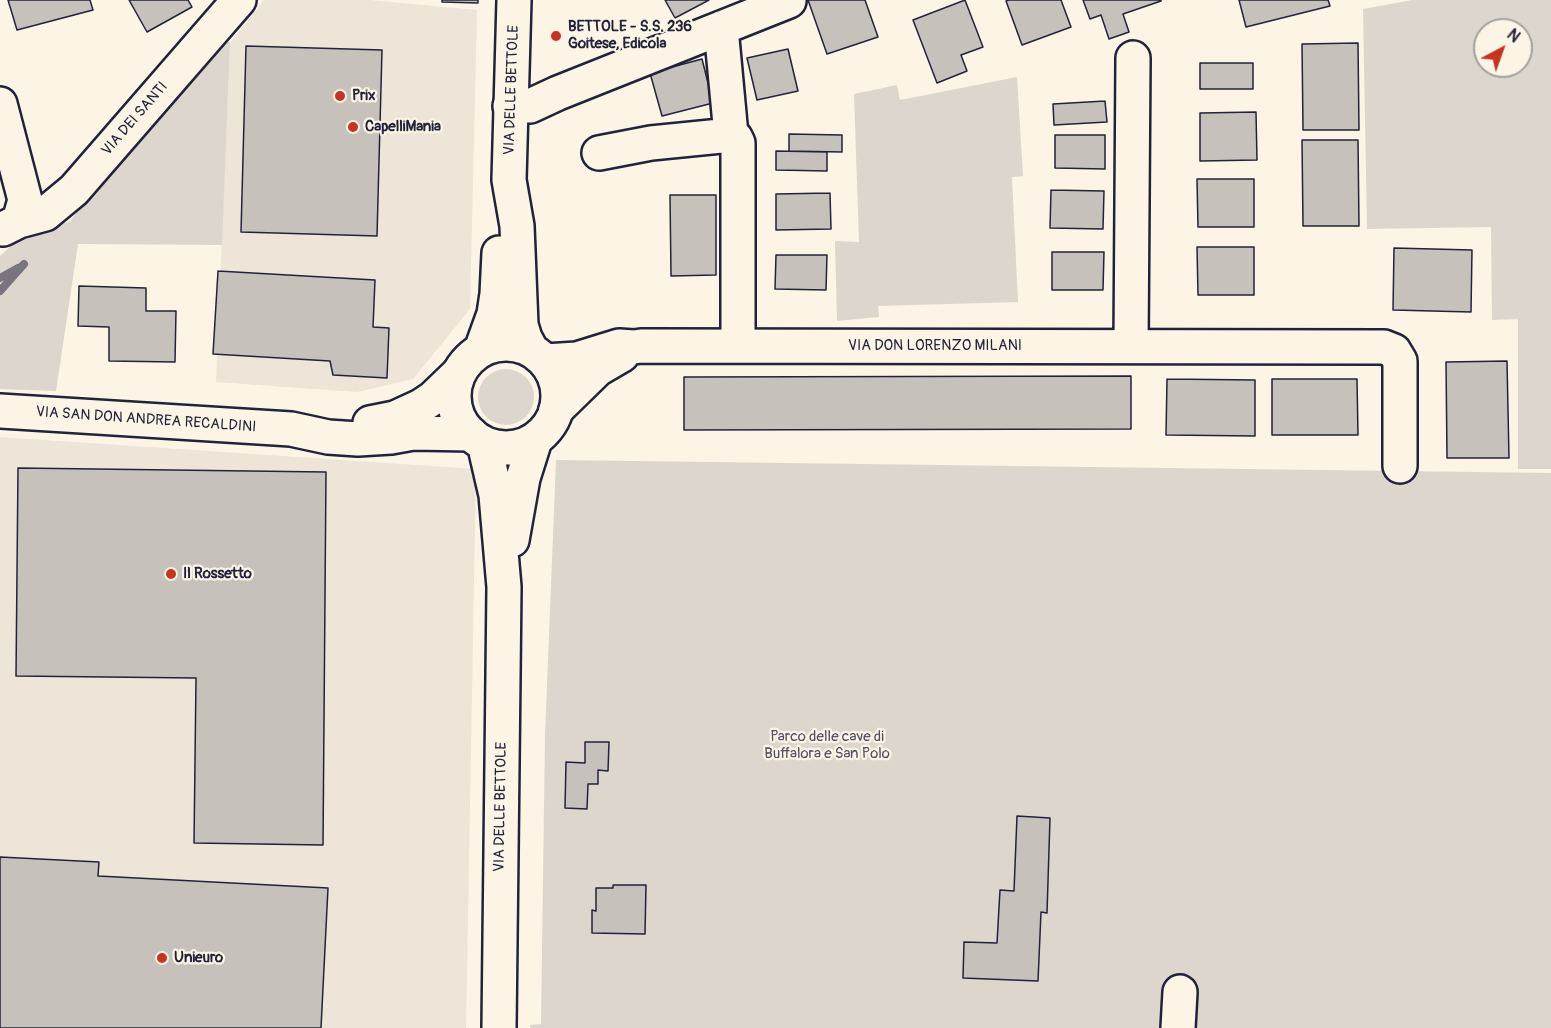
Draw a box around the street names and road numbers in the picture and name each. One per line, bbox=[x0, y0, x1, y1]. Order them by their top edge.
street label: VIA DELLE BETTOLE bbox=[501, 25, 523, 155]
street label: VIA DEI SANTI bbox=[98, 78, 172, 160]
street label: VIA DON LORENZO MILANI bbox=[848, 337, 1022, 355]
street label: VIA SAN DON ANDREA RECALDINI bbox=[35, 403, 257, 437]
street label: VIA DELLE BETTOLE bbox=[491, 742, 511, 872]

